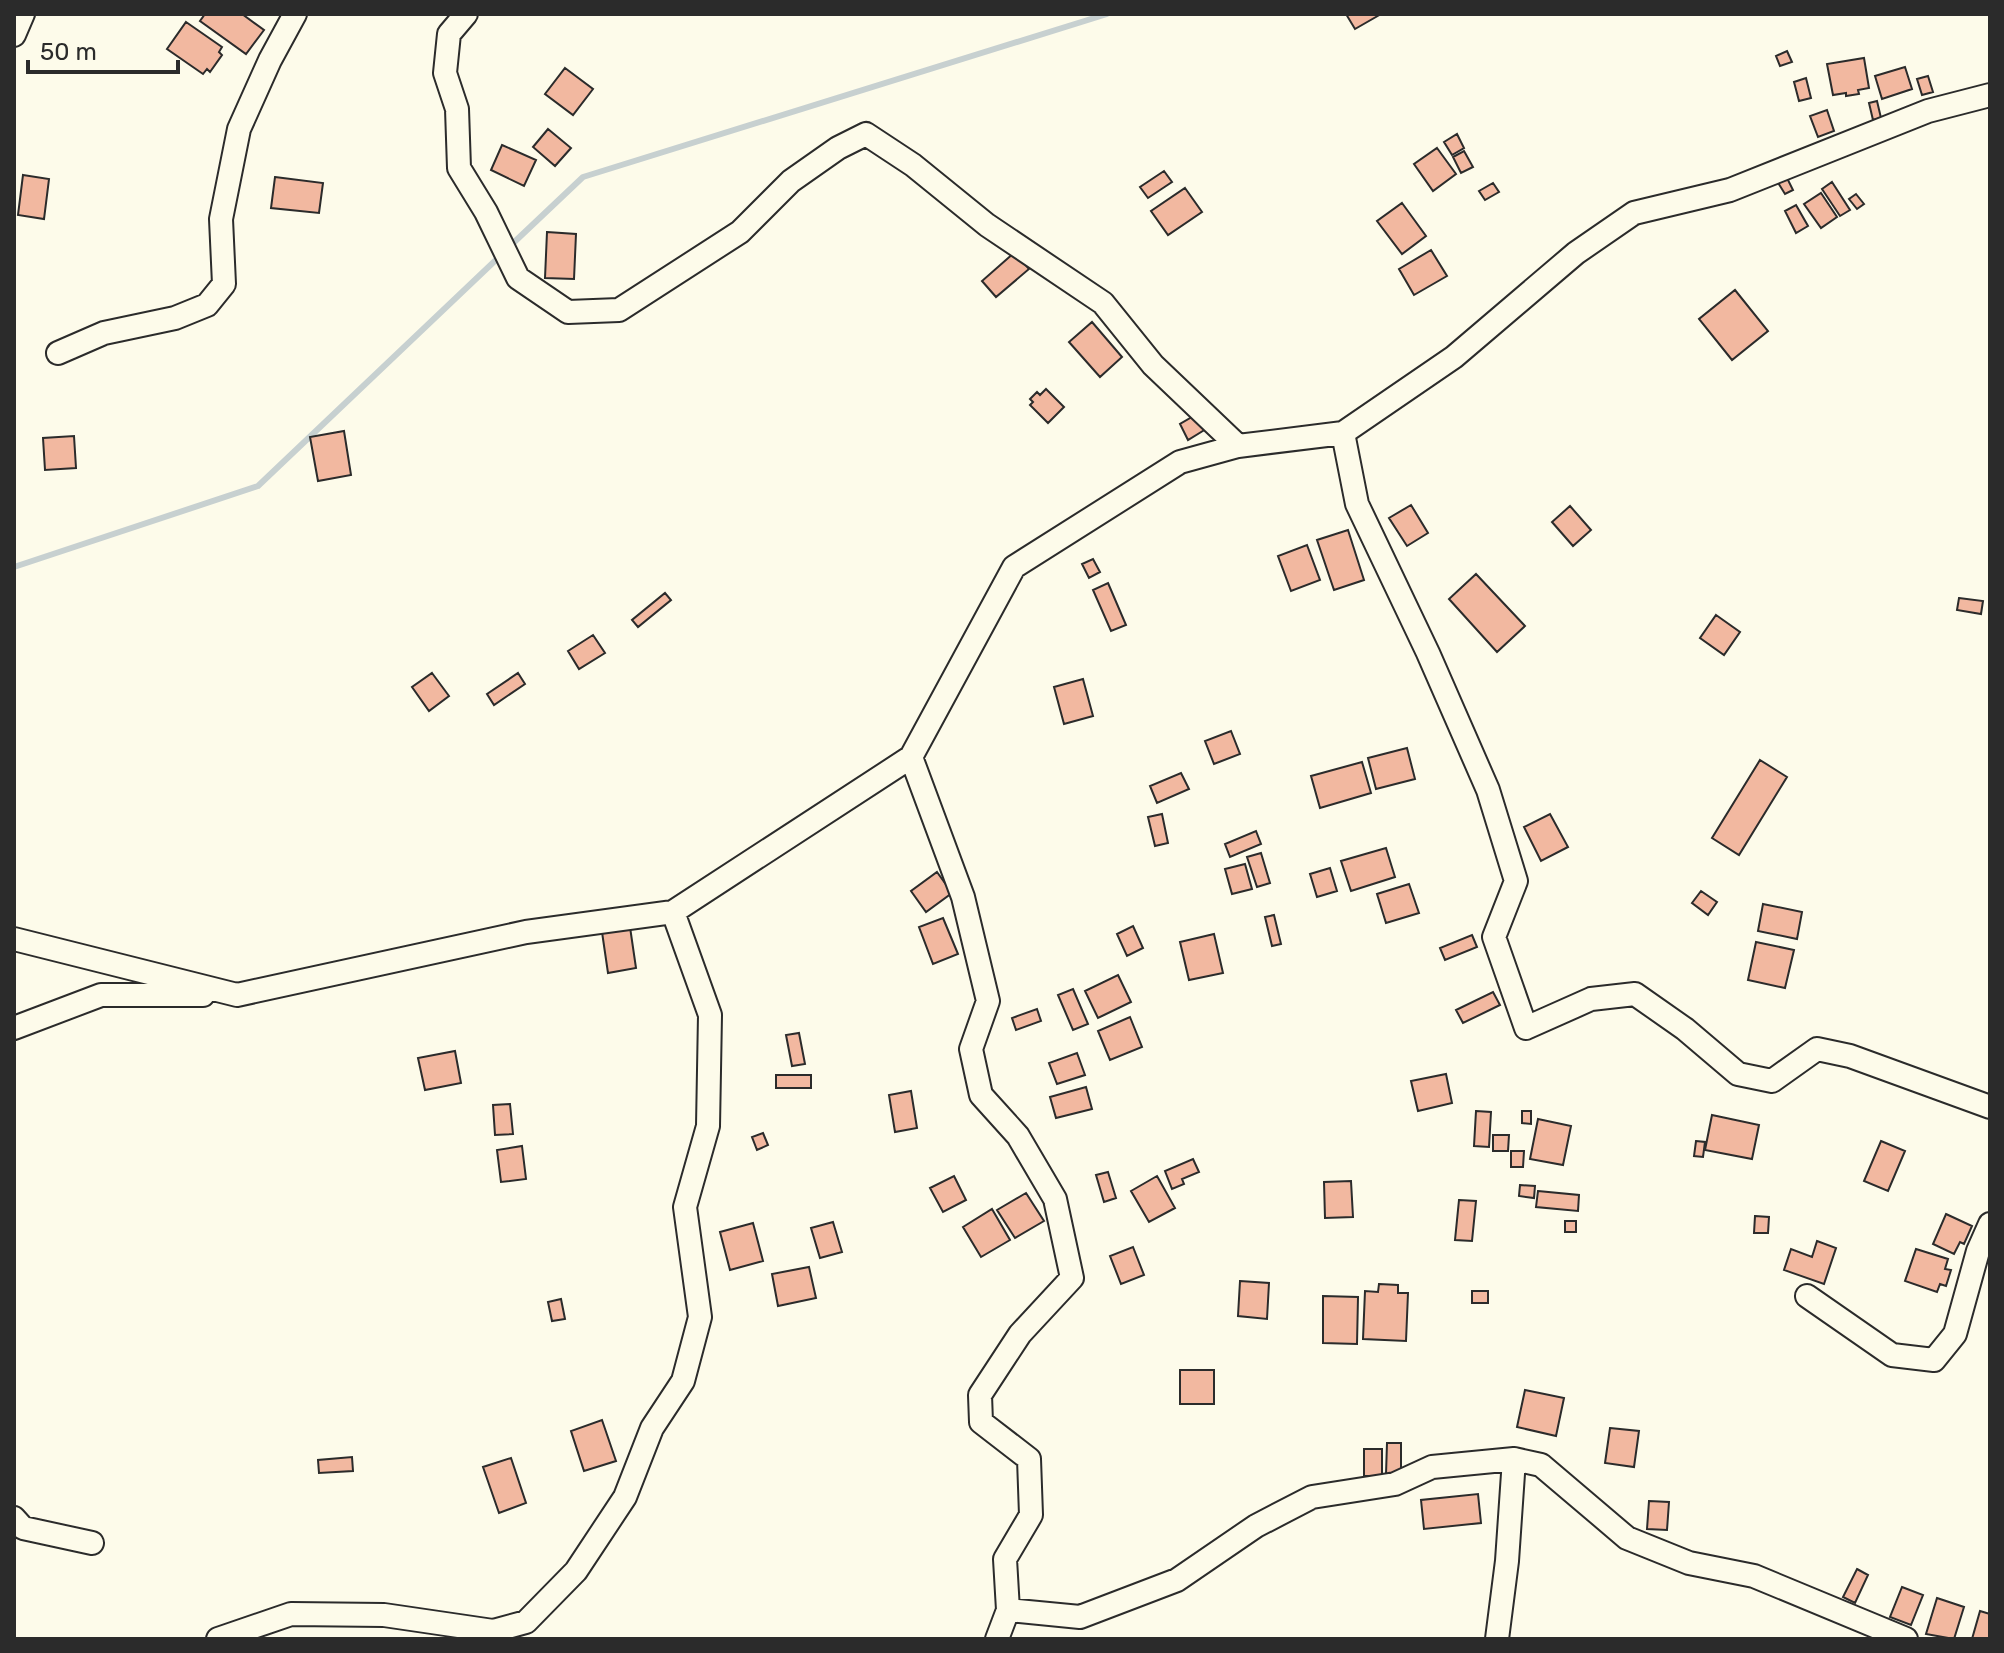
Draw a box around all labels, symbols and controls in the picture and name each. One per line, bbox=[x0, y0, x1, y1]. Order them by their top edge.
scale bar bbox=[28, 24, 178, 74]
text: 50 m bbox=[40, 38, 97, 66]

